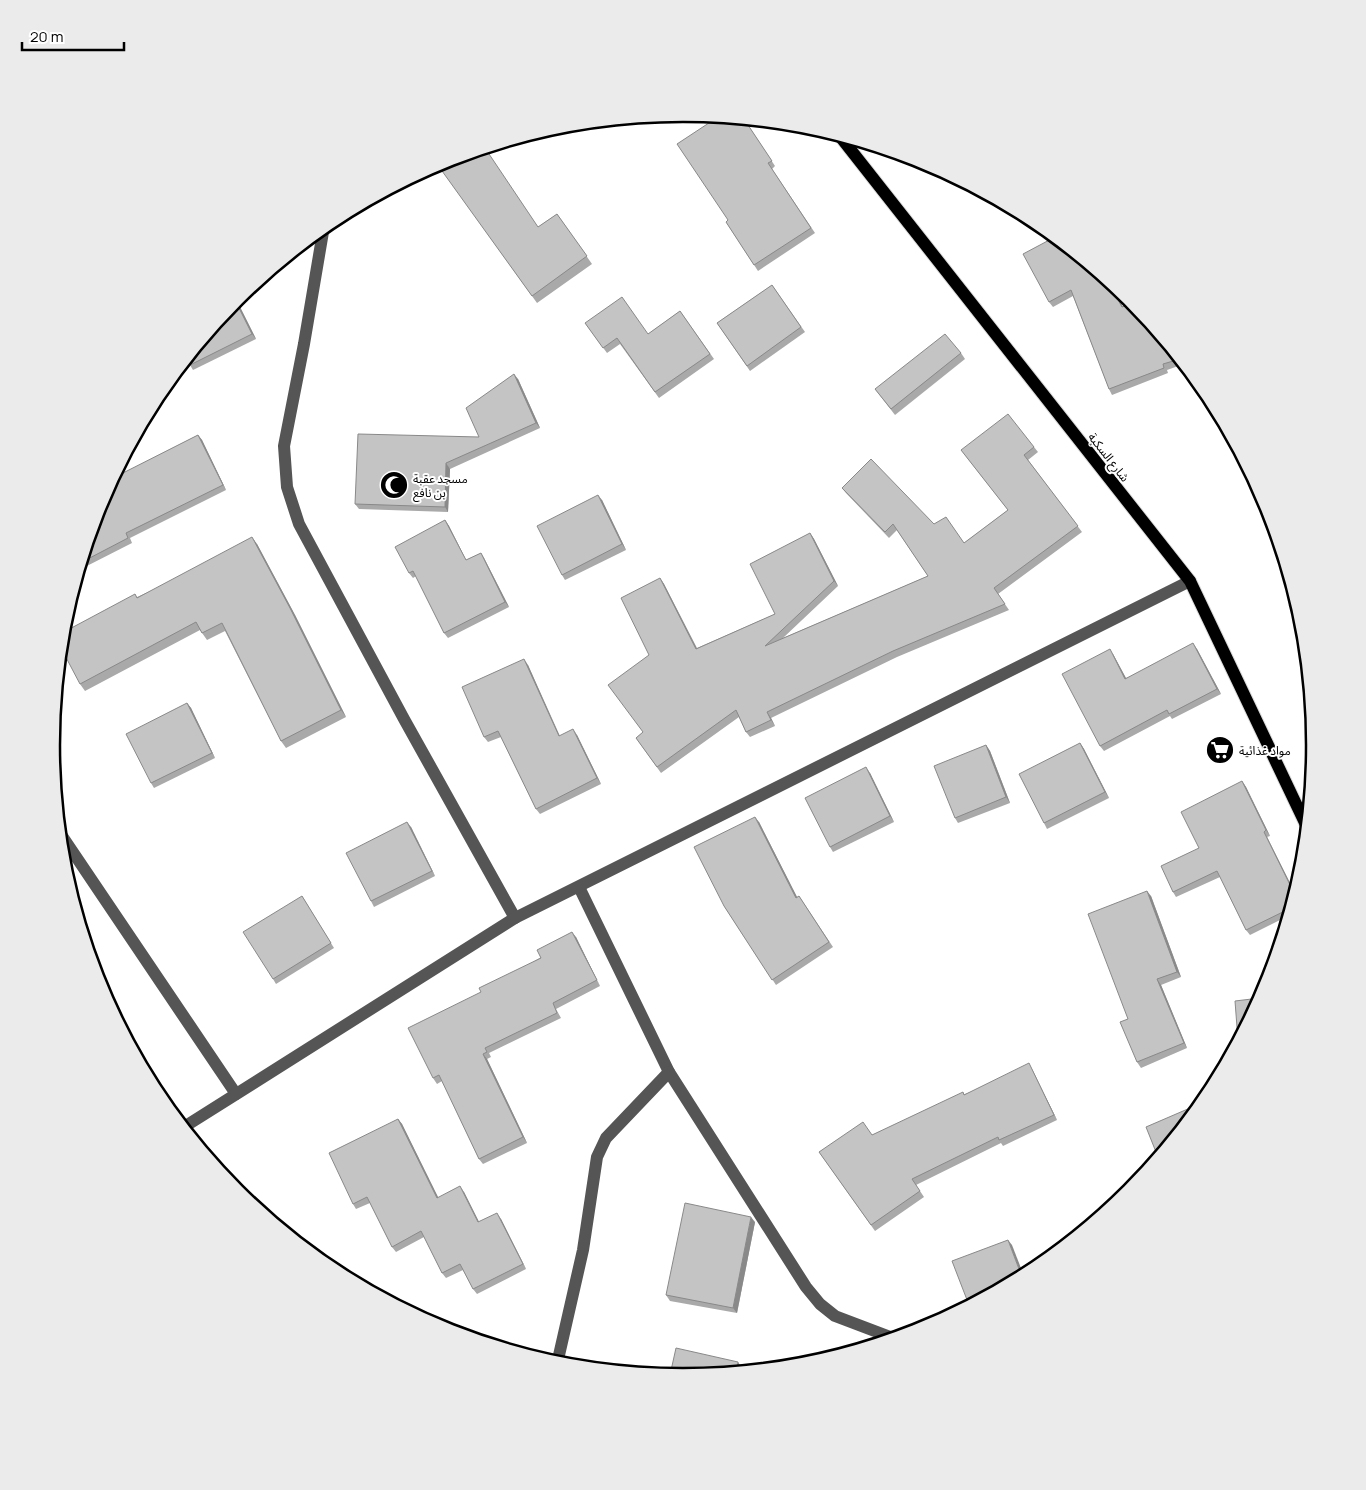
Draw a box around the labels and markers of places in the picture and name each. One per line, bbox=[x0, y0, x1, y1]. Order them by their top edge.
mosque icon: مسجد عقبة بن نافع bbox=[379, 470, 409, 500]
place label: مسجد عقبة بن نافع bbox=[413, 470, 468, 502]
supermarket icon: مواد غذائية bbox=[1205, 735, 1235, 765]
place label: مواد غذائية bbox=[1239, 742, 1291, 759]

